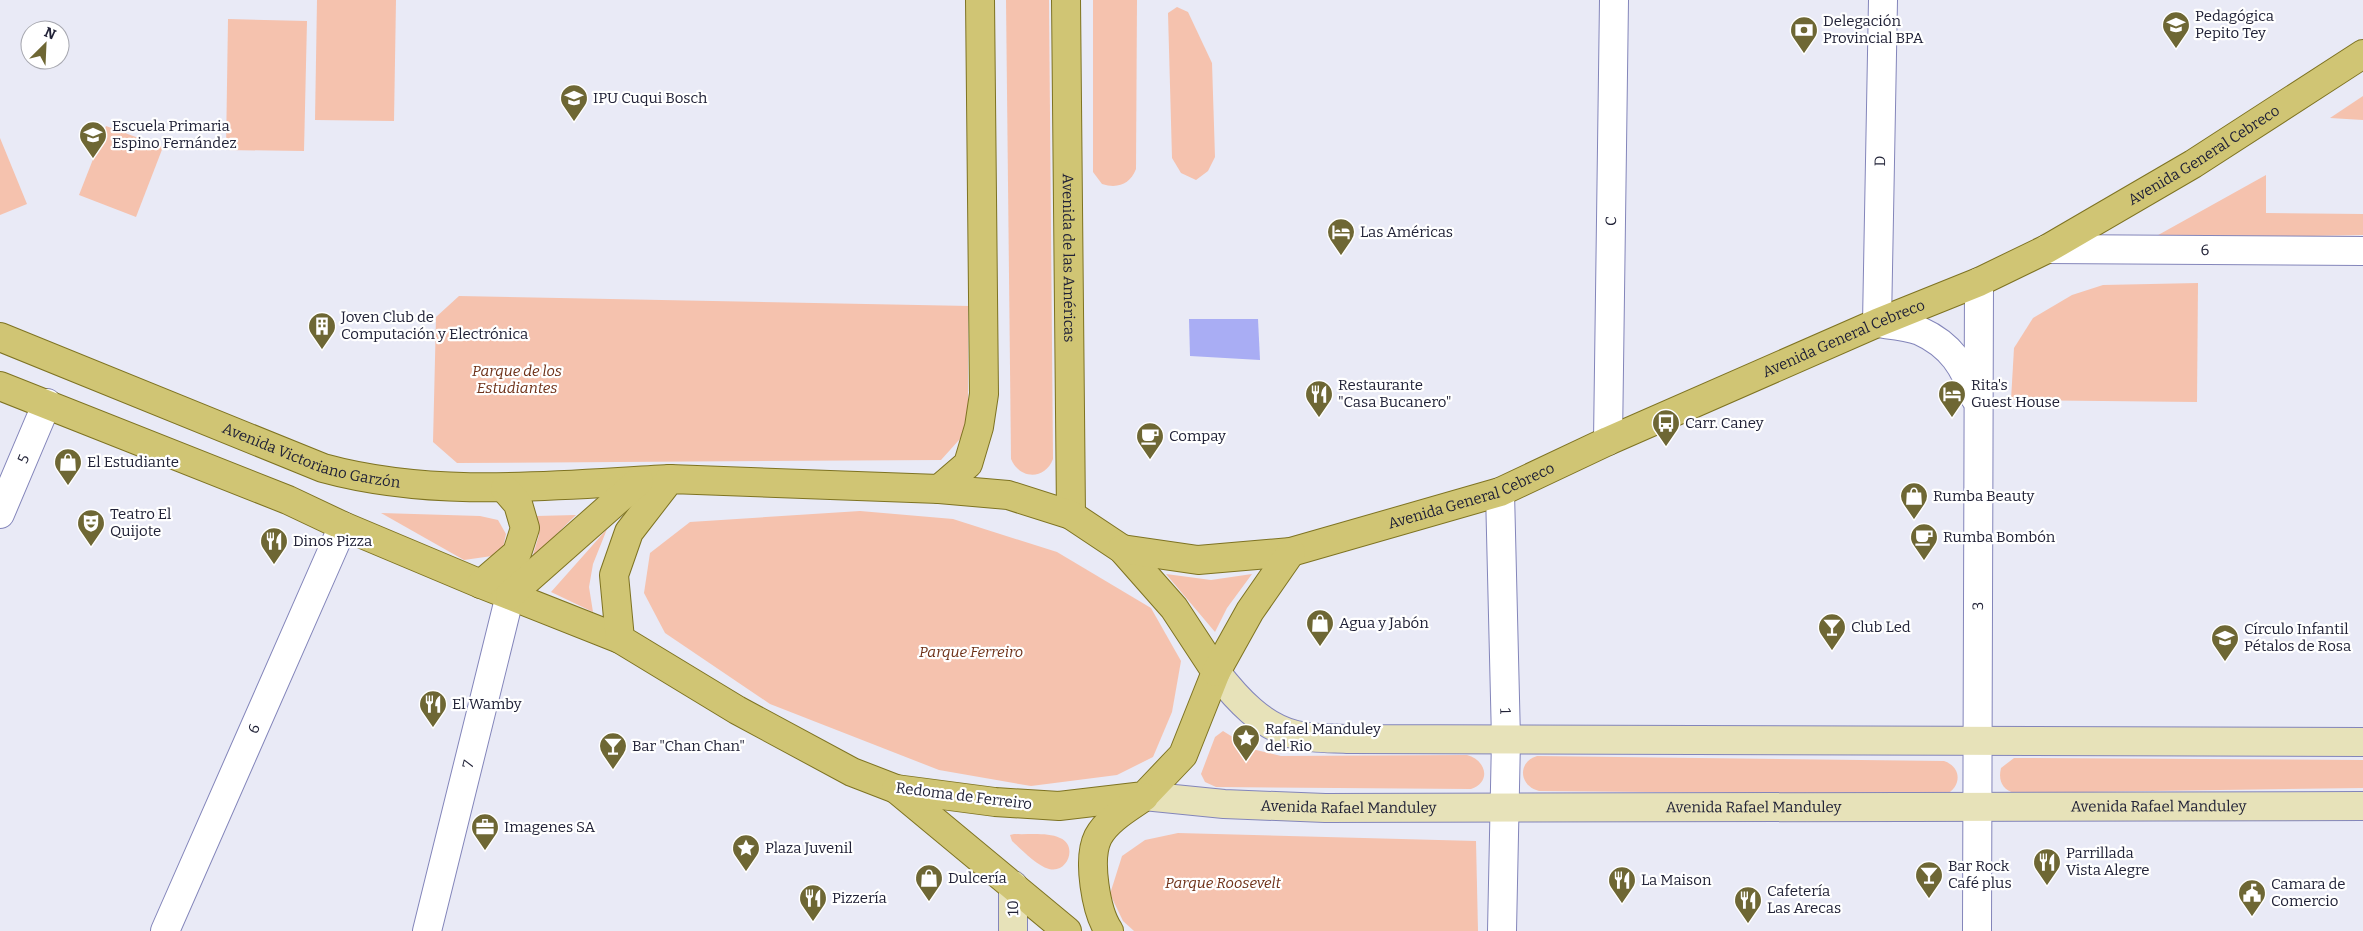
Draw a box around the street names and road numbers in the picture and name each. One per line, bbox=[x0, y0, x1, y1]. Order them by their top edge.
street label: Avenida General Cebreco bbox=[2125, 101, 2283, 209]
street label: D bbox=[1871, 155, 1889, 167]
street label: Avenida de las Américas bbox=[1059, 173, 1078, 343]
street label: C bbox=[1602, 216, 1620, 226]
street label: 6 bbox=[2201, 241, 2210, 259]
street label: Avenida General Cebreco bbox=[1760, 296, 1927, 381]
street label: Avenida Victoriano Garzón bbox=[220, 419, 402, 492]
street label: 5 bbox=[14, 452, 33, 466]
street label: Avenida General Cebreco bbox=[1386, 459, 1557, 533]
street label: 3 bbox=[1969, 602, 1987, 610]
street label: 1 bbox=[1496, 708, 1514, 714]
street label: 6 bbox=[244, 721, 264, 736]
street label: 7 bbox=[459, 758, 478, 770]
street label: Redoma de Ferreiro bbox=[895, 779, 1033, 813]
street label: Avenida Rafael Manduley bbox=[1260, 796, 1436, 817]
street label: Avenida Rafael Manduley bbox=[2071, 797, 2246, 816]
street label: Avenida Rafael Manduley bbox=[1666, 798, 1841, 816]
street label: 10 bbox=[1004, 900, 1022, 916]

